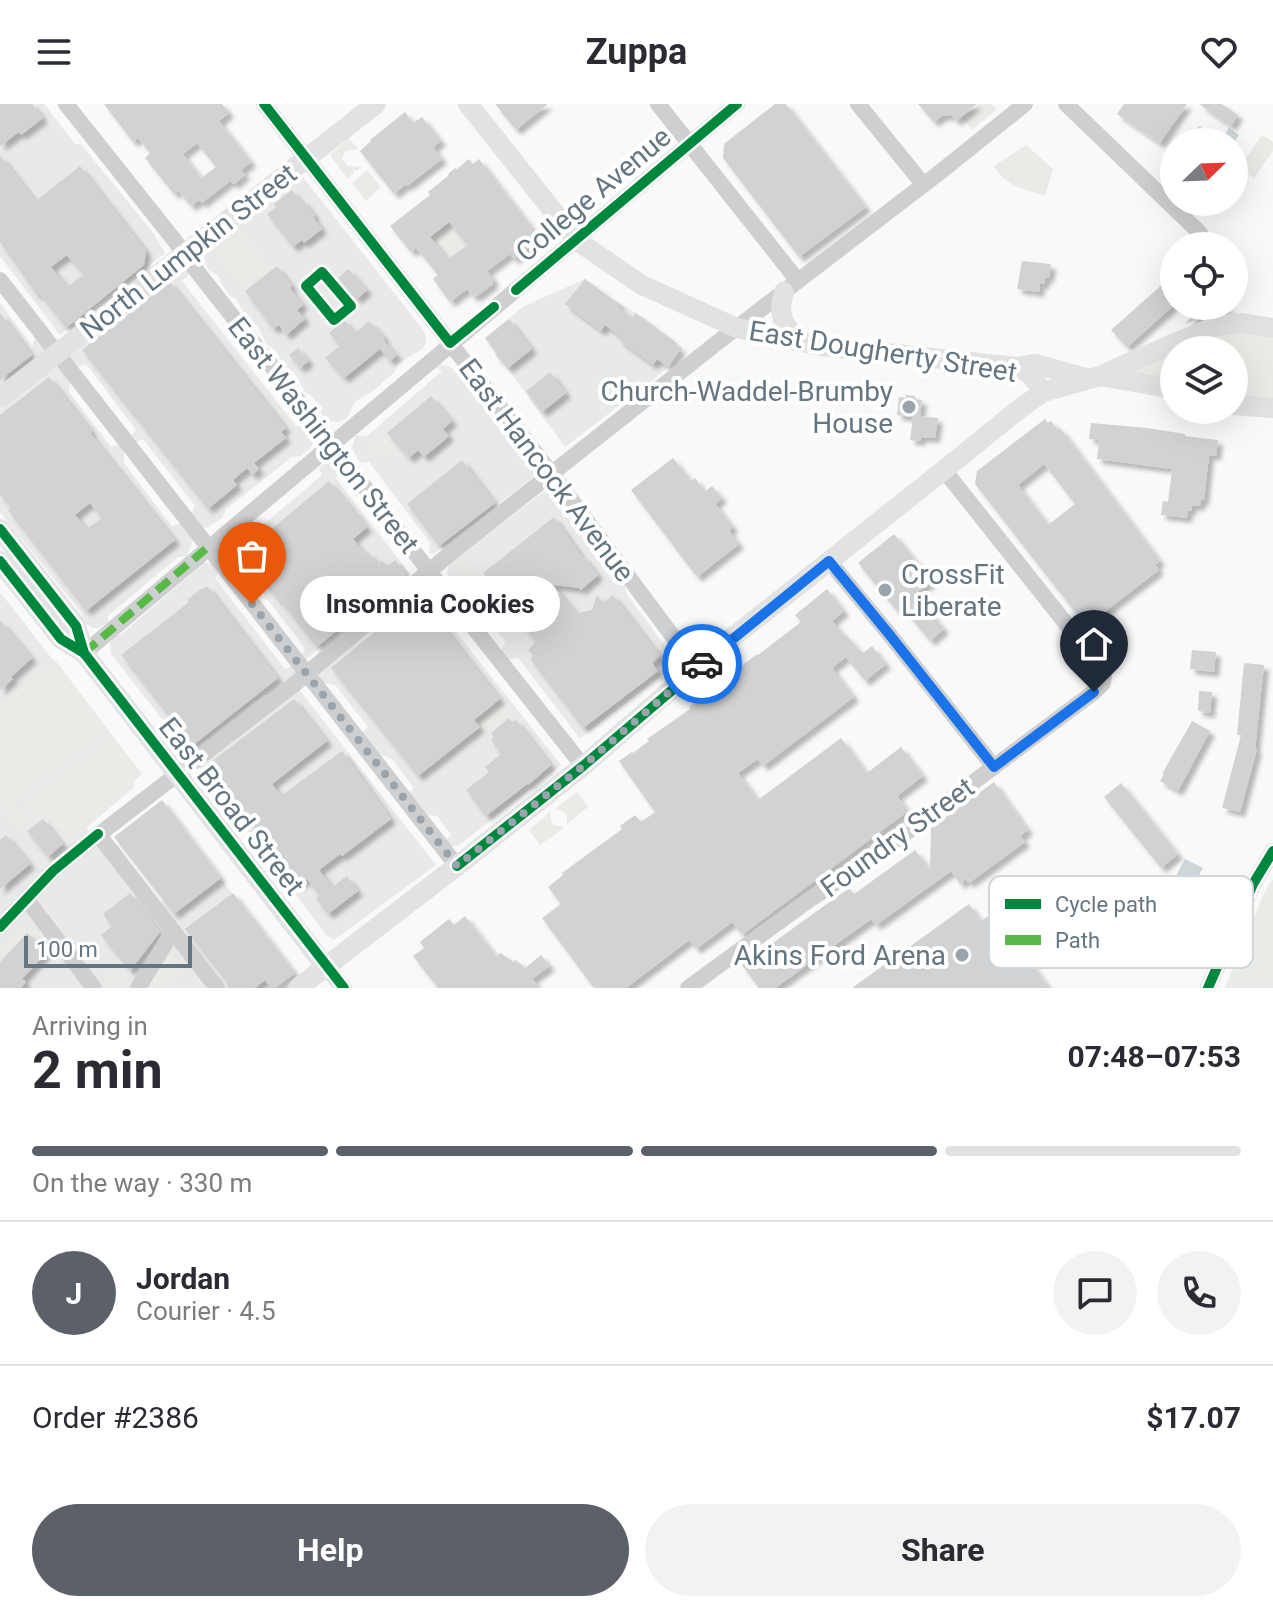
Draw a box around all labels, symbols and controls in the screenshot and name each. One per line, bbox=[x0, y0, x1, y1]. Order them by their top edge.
icon: menu bbox=[32, 30, 76, 74]
icon: heart bbox=[1197, 30, 1241, 74]
text: Zuppa bbox=[586, 31, 687, 73]
street label: College Avenue bbox=[509, 120, 677, 269]
north arrow bbox=[1160, 128, 1248, 216]
map controls bbox=[1160, 128, 1248, 424]
street label: North Lumpkin Street bbox=[74, 157, 303, 346]
button: locate bbox=[1160, 232, 1248, 320]
street label: East Washington Street bbox=[221, 311, 426, 560]
street label: East Dougherty Street bbox=[747, 314, 1019, 389]
button: layers bbox=[1160, 336, 1248, 424]
street label: East Hancock Avenue bbox=[452, 352, 641, 588]
place label: Church-Waddel-Brumby House bbox=[601, 375, 893, 440]
marker: Church-Waddel-Brumby House bbox=[900, 398, 918, 416]
pin bbox=[218, 522, 286, 604]
icon: bag bbox=[230, 534, 274, 578]
place label: CrossFit Liberate bbox=[901, 558, 1005, 623]
callout: Insomnia Cookies bbox=[300, 576, 560, 632]
marker: CrossFit Liberate bbox=[876, 581, 894, 599]
text: Insomnia Cookies bbox=[325, 589, 535, 619]
pin bbox=[1060, 610, 1128, 692]
icon: home bbox=[1072, 622, 1116, 666]
courier bbox=[662, 624, 742, 704]
icon: car bbox=[680, 642, 724, 686]
street label: East Broad Street bbox=[152, 711, 311, 902]
street label: Foundry Street bbox=[814, 771, 980, 904]
legend bbox=[989, 876, 1253, 968]
text: Cycle path bbox=[1055, 892, 1157, 917]
text: Path bbox=[1055, 928, 1100, 953]
scale bar bbox=[24, 932, 192, 968]
text: 100 m bbox=[36, 937, 98, 962]
place label: Akins Ford Arena bbox=[734, 939, 946, 972]
marker: Akins Ford Arena bbox=[953, 946, 971, 964]
text: Arriving in bbox=[32, 1011, 148, 1041]
text: 07:48–07:53 bbox=[1067, 1039, 1241, 1074]
text: 2 min bbox=[32, 1040, 163, 1101]
text: On the way · 330 m bbox=[32, 1168, 252, 1198]
button: chat bbox=[1053, 1251, 1137, 1335]
button: phone bbox=[1157, 1251, 1241, 1335]
text: Jordan bbox=[136, 1261, 230, 1296]
text: J bbox=[66, 1276, 82, 1311]
text: Courier · 4.5 bbox=[136, 1296, 276, 1326]
text: Order #2386 bbox=[32, 1400, 199, 1435]
text: $17.07 bbox=[1146, 1400, 1241, 1435]
button: Help bbox=[32, 1504, 629, 1596]
button: Share bbox=[645, 1504, 1241, 1596]

